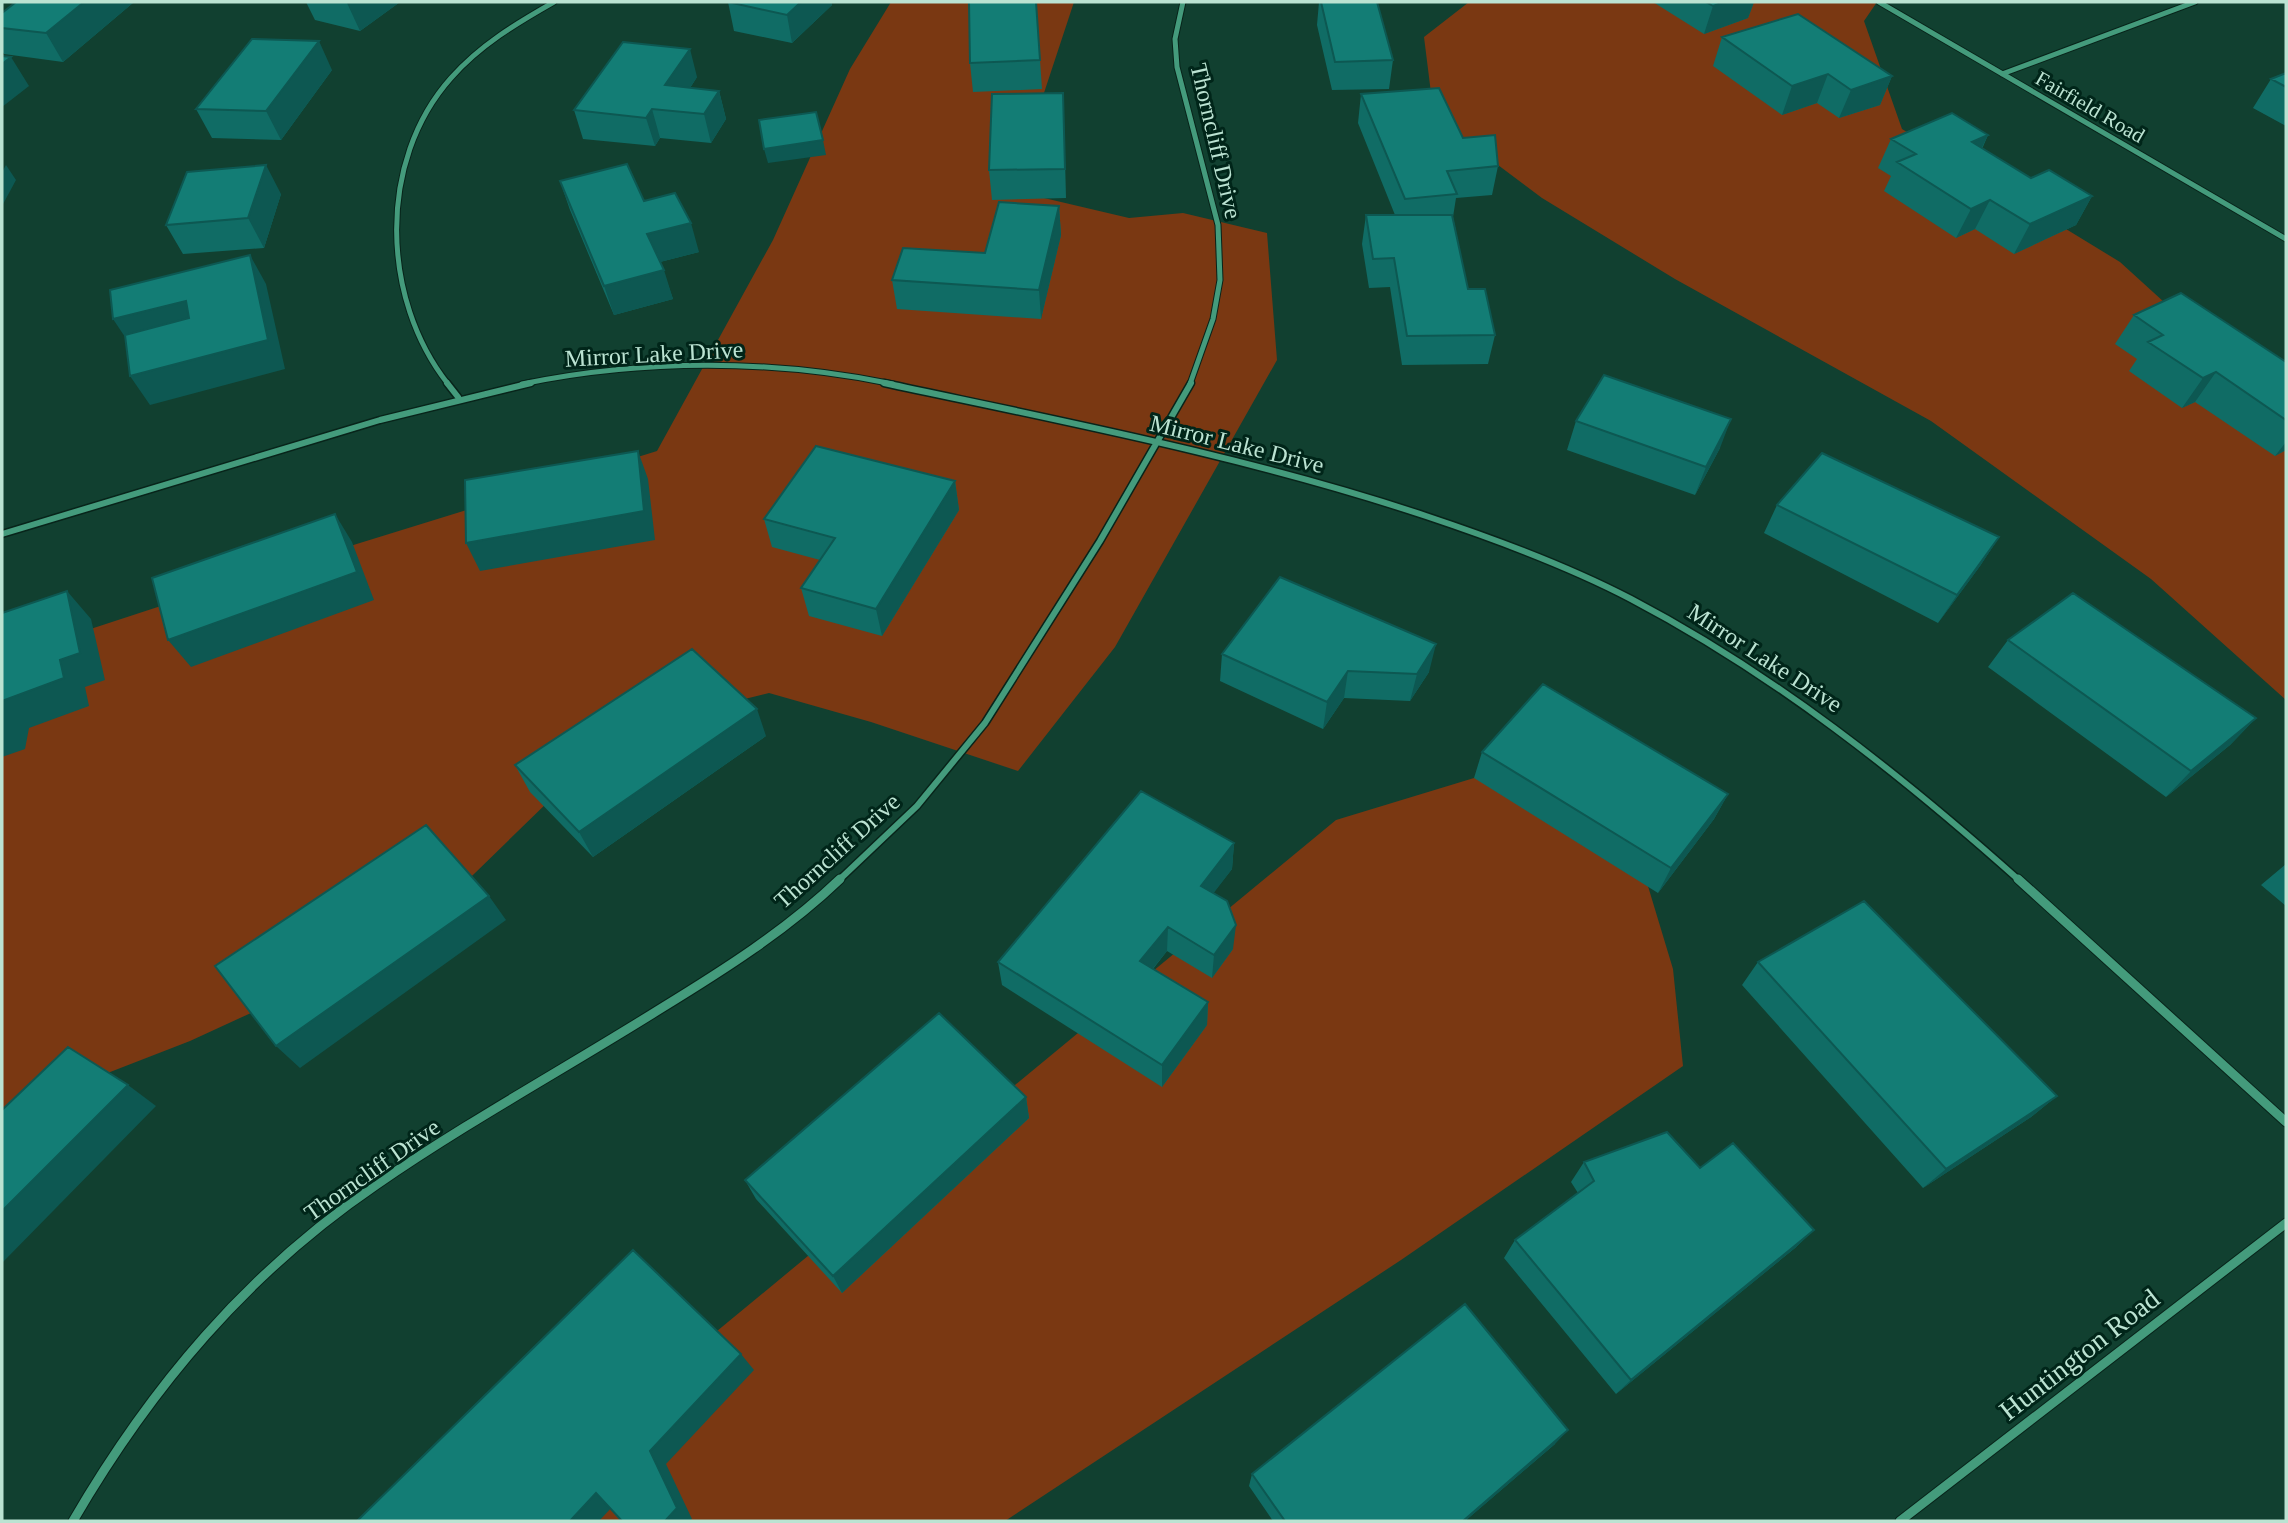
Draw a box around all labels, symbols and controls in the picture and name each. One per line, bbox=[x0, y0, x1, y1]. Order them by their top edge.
street label: Thorncliff Drive bbox=[1185, 61, 1247, 221]
street label: Fairfield Road bbox=[2031, 66, 2149, 148]
street label: Mirror Lake Drive bbox=[564, 336, 744, 372]
street label: Mirror Lake Drive bbox=[1147, 410, 1327, 478]
street label: Mirror Lake Drive bbox=[1683, 598, 1847, 718]
street label: Thorncliff Drive bbox=[769, 788, 905, 914]
street label: Thorncliff Drive bbox=[299, 1114, 445, 1226]
street label: Huntington Road bbox=[1993, 1283, 2165, 1426]

